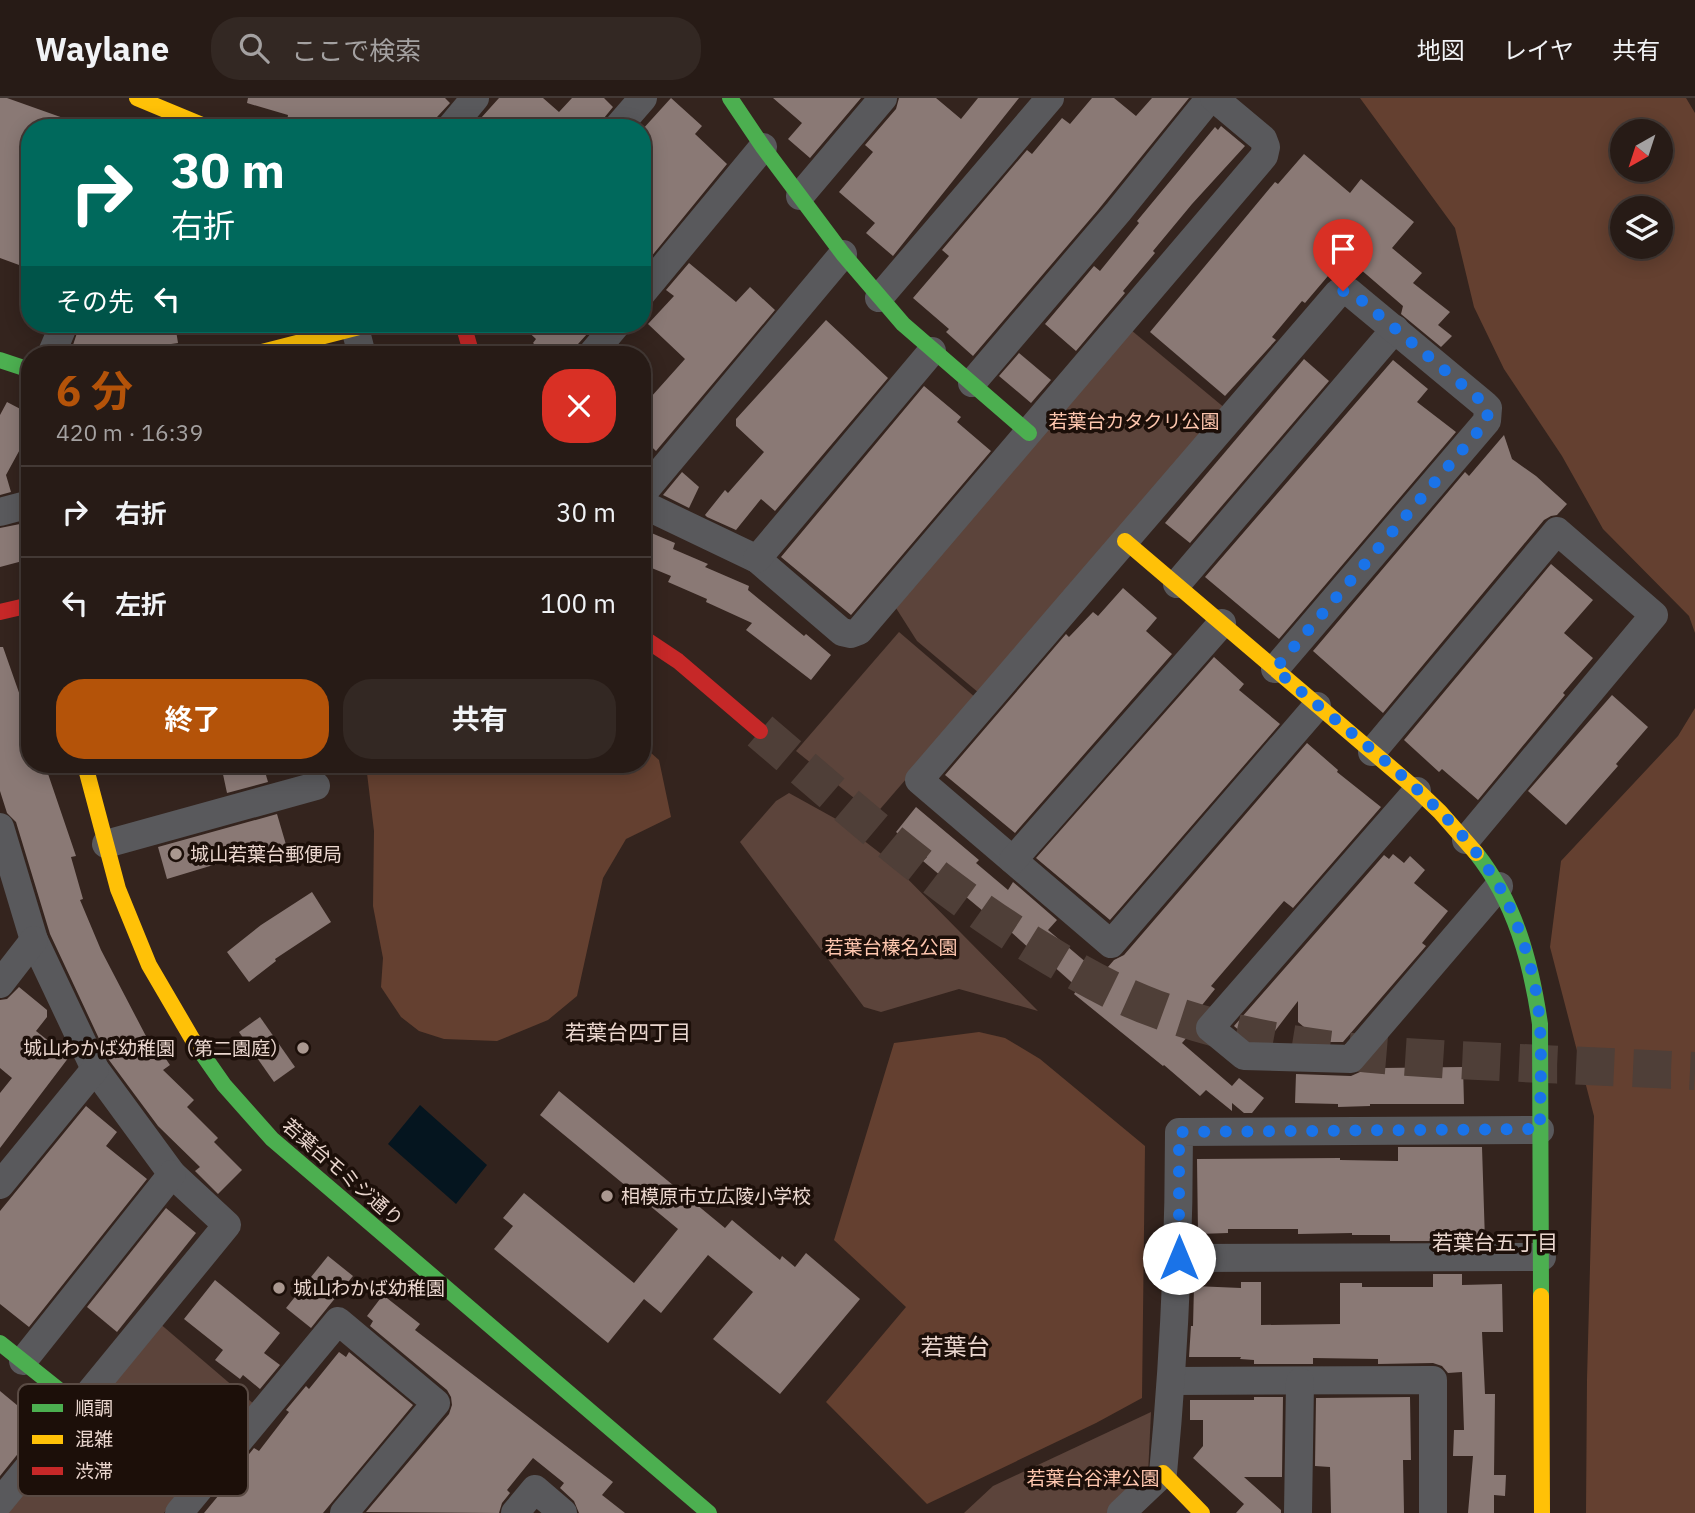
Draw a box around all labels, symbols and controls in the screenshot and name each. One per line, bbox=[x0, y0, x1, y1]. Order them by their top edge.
search box bbox=[211, 17, 701, 80]
text: Waylane bbox=[35, 27, 169, 70]
icon: search bbox=[235, 29, 273, 67]
text: ここで検索 bbox=[291, 33, 421, 67]
text: 地図 bbox=[1417, 34, 1465, 66]
text: レイヤ bbox=[1503, 34, 1574, 66]
text: 共有 bbox=[1612, 34, 1660, 66]
north arrow bbox=[1610, 119, 1673, 182]
map controls bbox=[1610, 119, 1673, 259]
text: 30 m bbox=[171, 138, 285, 201]
icon: right bbox=[56, 147, 147, 238]
button: layers bbox=[1610, 196, 1673, 259]
text: 右折 bbox=[171, 204, 235, 246]
pin bbox=[1313, 219, 1373, 291]
icon: arrive bbox=[1324, 230, 1362, 268]
icon: left bbox=[148, 280, 186, 318]
text: その先 bbox=[56, 284, 134, 318]
text: 6 分 bbox=[56, 363, 133, 418]
button: close bbox=[542, 369, 616, 443]
park label: 若葉台カタクリ公園 bbox=[1048, 409, 1220, 433]
text: 420 m · 16:39 bbox=[56, 417, 203, 447]
icon: right bbox=[56, 493, 94, 531]
text: 30 m bbox=[556, 495, 616, 529]
text: 右折 bbox=[115, 496, 167, 530]
icon: left bbox=[56, 584, 94, 622]
text: 100 m bbox=[540, 586, 616, 620]
text: 左折 bbox=[115, 587, 167, 621]
button: 終了 bbox=[56, 679, 329, 759]
button: 共有 bbox=[343, 679, 616, 759]
place label: 城山若葉台郵便局 bbox=[190, 842, 342, 866]
marker: 城山若葉台郵便局 bbox=[168, 846, 184, 862]
park label: 若葉台榛名公園 bbox=[824, 935, 958, 959]
district label: 若葉台四丁目 bbox=[565, 1018, 691, 1046]
place label: 城山わかば幼稚園（第二園庭） bbox=[23, 1036, 289, 1060]
marker: 城山わかば幼稚園（第二園庭） bbox=[295, 1040, 311, 1056]
street label: 若葉台モミジ通り bbox=[278, 1113, 408, 1231]
place label: 相模原市立広陵小学校 bbox=[621, 1184, 811, 1208]
marker: 相模原市立広陵小学校 bbox=[599, 1188, 615, 1204]
position arrow bbox=[1142, 1221, 1216, 1295]
district label: 若葉台五丁目 bbox=[1432, 1228, 1558, 1256]
place label: 城山わかば幼稚園 bbox=[293, 1276, 445, 1300]
marker: 城山わかば幼稚園 bbox=[271, 1280, 287, 1296]
district label: 若葉台 bbox=[921, 1331, 990, 1361]
legend bbox=[18, 1384, 248, 1496]
text: 順調 bbox=[75, 1396, 113, 1420]
text: 混雑 bbox=[75, 1427, 113, 1451]
text: 渋滞 bbox=[75, 1459, 113, 1483]
park label: 若葉台谷津公園 bbox=[1026, 1466, 1160, 1490]

